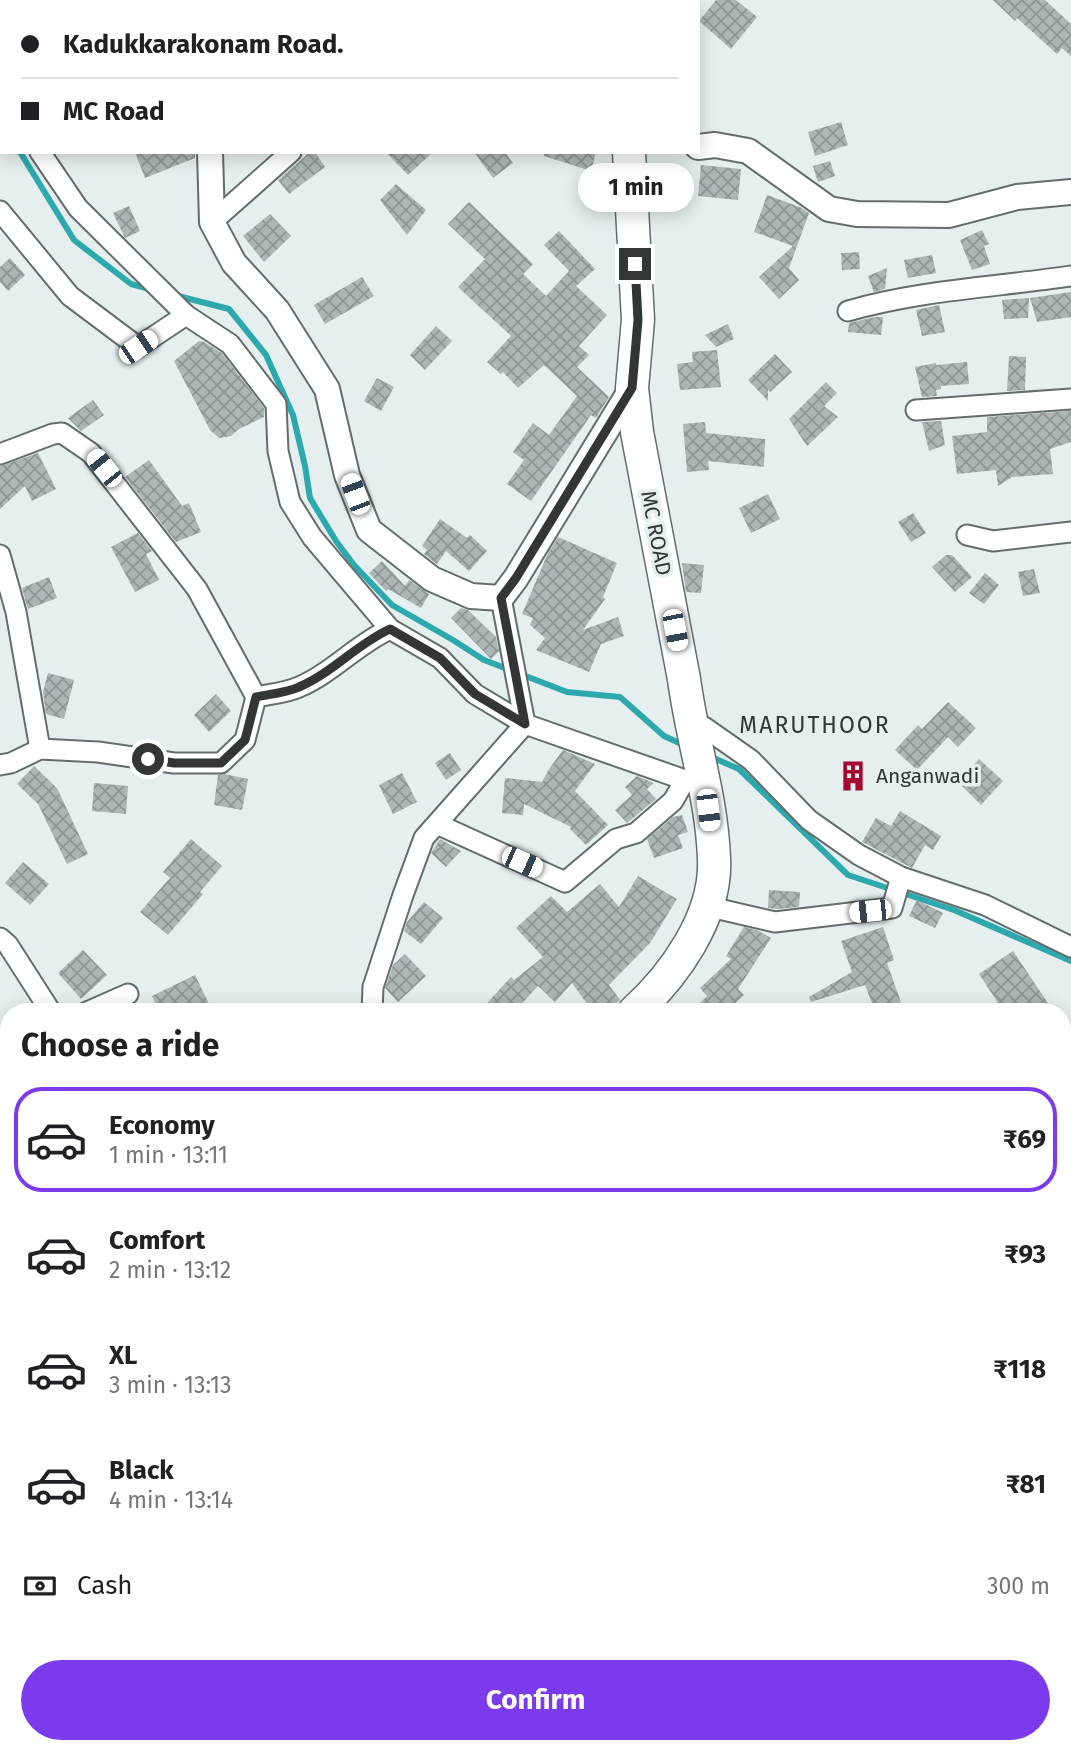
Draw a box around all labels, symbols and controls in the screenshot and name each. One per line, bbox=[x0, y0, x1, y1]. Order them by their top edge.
text: Kadukkarakonam Road. bbox=[63, 29, 344, 60]
text: MC Road bbox=[63, 96, 165, 127]
callout: 1 min bbox=[577, 162, 693, 212]
text: 1 min bbox=[608, 173, 664, 201]
route end bbox=[619, 248, 651, 280]
car bbox=[115, 327, 162, 367]
car bbox=[83, 445, 126, 491]
car bbox=[338, 471, 373, 517]
street label: MC ROAD bbox=[635, 488, 677, 578]
car bbox=[661, 607, 690, 653]
district label: MARUTHOOR bbox=[739, 711, 891, 739]
route start bbox=[132, 743, 164, 775]
building icon: Anganwadi bbox=[836, 759, 870, 793]
place label: Anganwadi bbox=[876, 763, 979, 789]
car bbox=[696, 788, 721, 832]
car bbox=[499, 844, 546, 880]
car bbox=[849, 898, 892, 924]
text: Choose a ride bbox=[21, 1026, 219, 1064]
icon: car bbox=[25, 1108, 88, 1171]
text: Economy bbox=[109, 1110, 215, 1141]
text: ₹69 bbox=[1003, 1124, 1046, 1155]
text: 1 min · 13:11 bbox=[109, 1141, 228, 1169]
icon: car bbox=[25, 1223, 88, 1286]
text: Comfort bbox=[109, 1225, 205, 1256]
text: ₹93 bbox=[1004, 1239, 1046, 1270]
text: 2 min · 13:12 bbox=[109, 1256, 231, 1284]
icon: car bbox=[25, 1338, 88, 1401]
text: XL bbox=[109, 1340, 137, 1371]
text: ₹118 bbox=[993, 1354, 1046, 1385]
text: 3 min · 13:13 bbox=[109, 1371, 231, 1399]
icon: car bbox=[25, 1453, 88, 1516]
text: Black bbox=[109, 1455, 174, 1486]
text: ₹81 bbox=[1006, 1469, 1046, 1500]
text: 4 min · 13:14 bbox=[109, 1486, 233, 1514]
icon: cash bbox=[21, 1567, 59, 1605]
text: Cash bbox=[77, 1570, 133, 1601]
text: 300 m bbox=[987, 1572, 1050, 1600]
button: Confirm bbox=[21, 1660, 1050, 1740]

